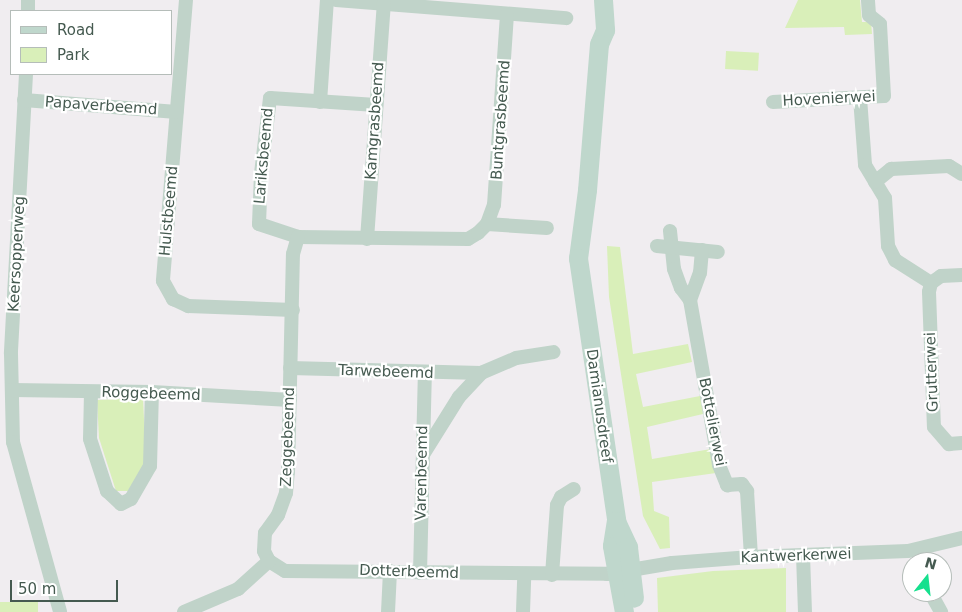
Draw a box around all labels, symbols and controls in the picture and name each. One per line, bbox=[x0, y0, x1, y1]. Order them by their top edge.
legend bbox=[10, 10, 172, 75]
text: Road bbox=[57, 21, 95, 39]
text: Park bbox=[57, 46, 89, 64]
street label: Buntgrasbeemd bbox=[488, 60, 514, 180]
street label: Kamgrasbeemd bbox=[362, 61, 388, 181]
street label: Hovenierwei bbox=[782, 88, 876, 110]
street label: Papaverbeemd bbox=[44, 93, 158, 119]
street label: Lariksbeemd bbox=[251, 107, 277, 205]
street label: Hulstbeemd bbox=[156, 165, 182, 257]
street label: Keersopperweg bbox=[5, 196, 29, 312]
street label: Grutterwei bbox=[922, 332, 942, 412]
street label: Damianusdreef bbox=[582, 348, 616, 464]
street label: Tarwebeemd bbox=[338, 361, 434, 383]
street label: Bottelierwei bbox=[695, 376, 729, 468]
street label: Roggebeemd bbox=[101, 383, 201, 405]
street label: Zeggebeemd bbox=[277, 387, 299, 487]
street label: Varenbeemd bbox=[412, 425, 432, 521]
street label: Kantwerkerwei bbox=[740, 545, 852, 567]
north arrow bbox=[902, 552, 952, 602]
text: N bbox=[923, 554, 939, 573]
street label: Dotterbeemd bbox=[359, 561, 459, 583]
scale bar bbox=[12, 570, 120, 602]
text: 50 m bbox=[18, 580, 56, 598]

